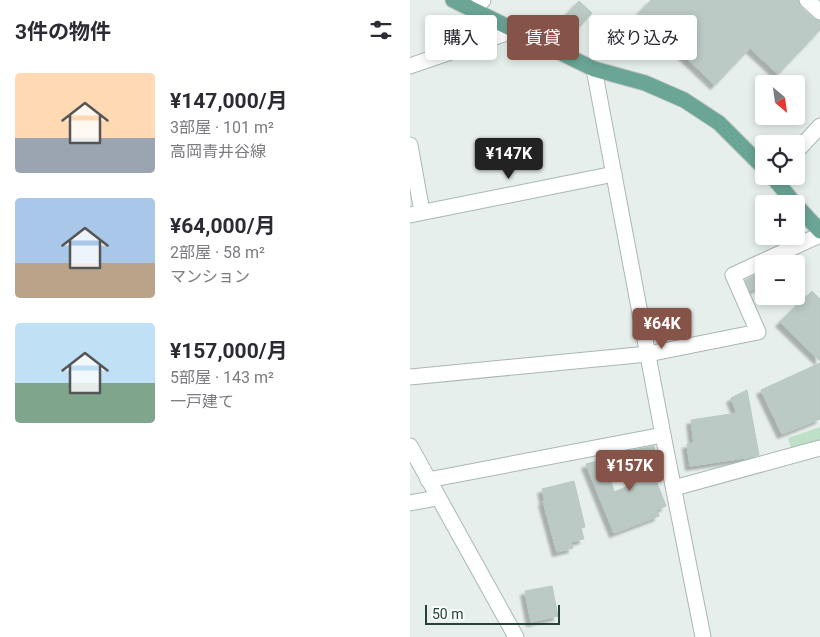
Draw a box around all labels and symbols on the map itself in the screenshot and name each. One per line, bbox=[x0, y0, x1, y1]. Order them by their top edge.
north arrow bbox=[755, 75, 805, 125]
pin: ¥147K bbox=[474, 138, 544, 180]
pin: ¥64K bbox=[632, 308, 692, 350]
pin: ¥157K bbox=[595, 450, 665, 492]
scale bar bbox=[425, 602, 560, 625]

